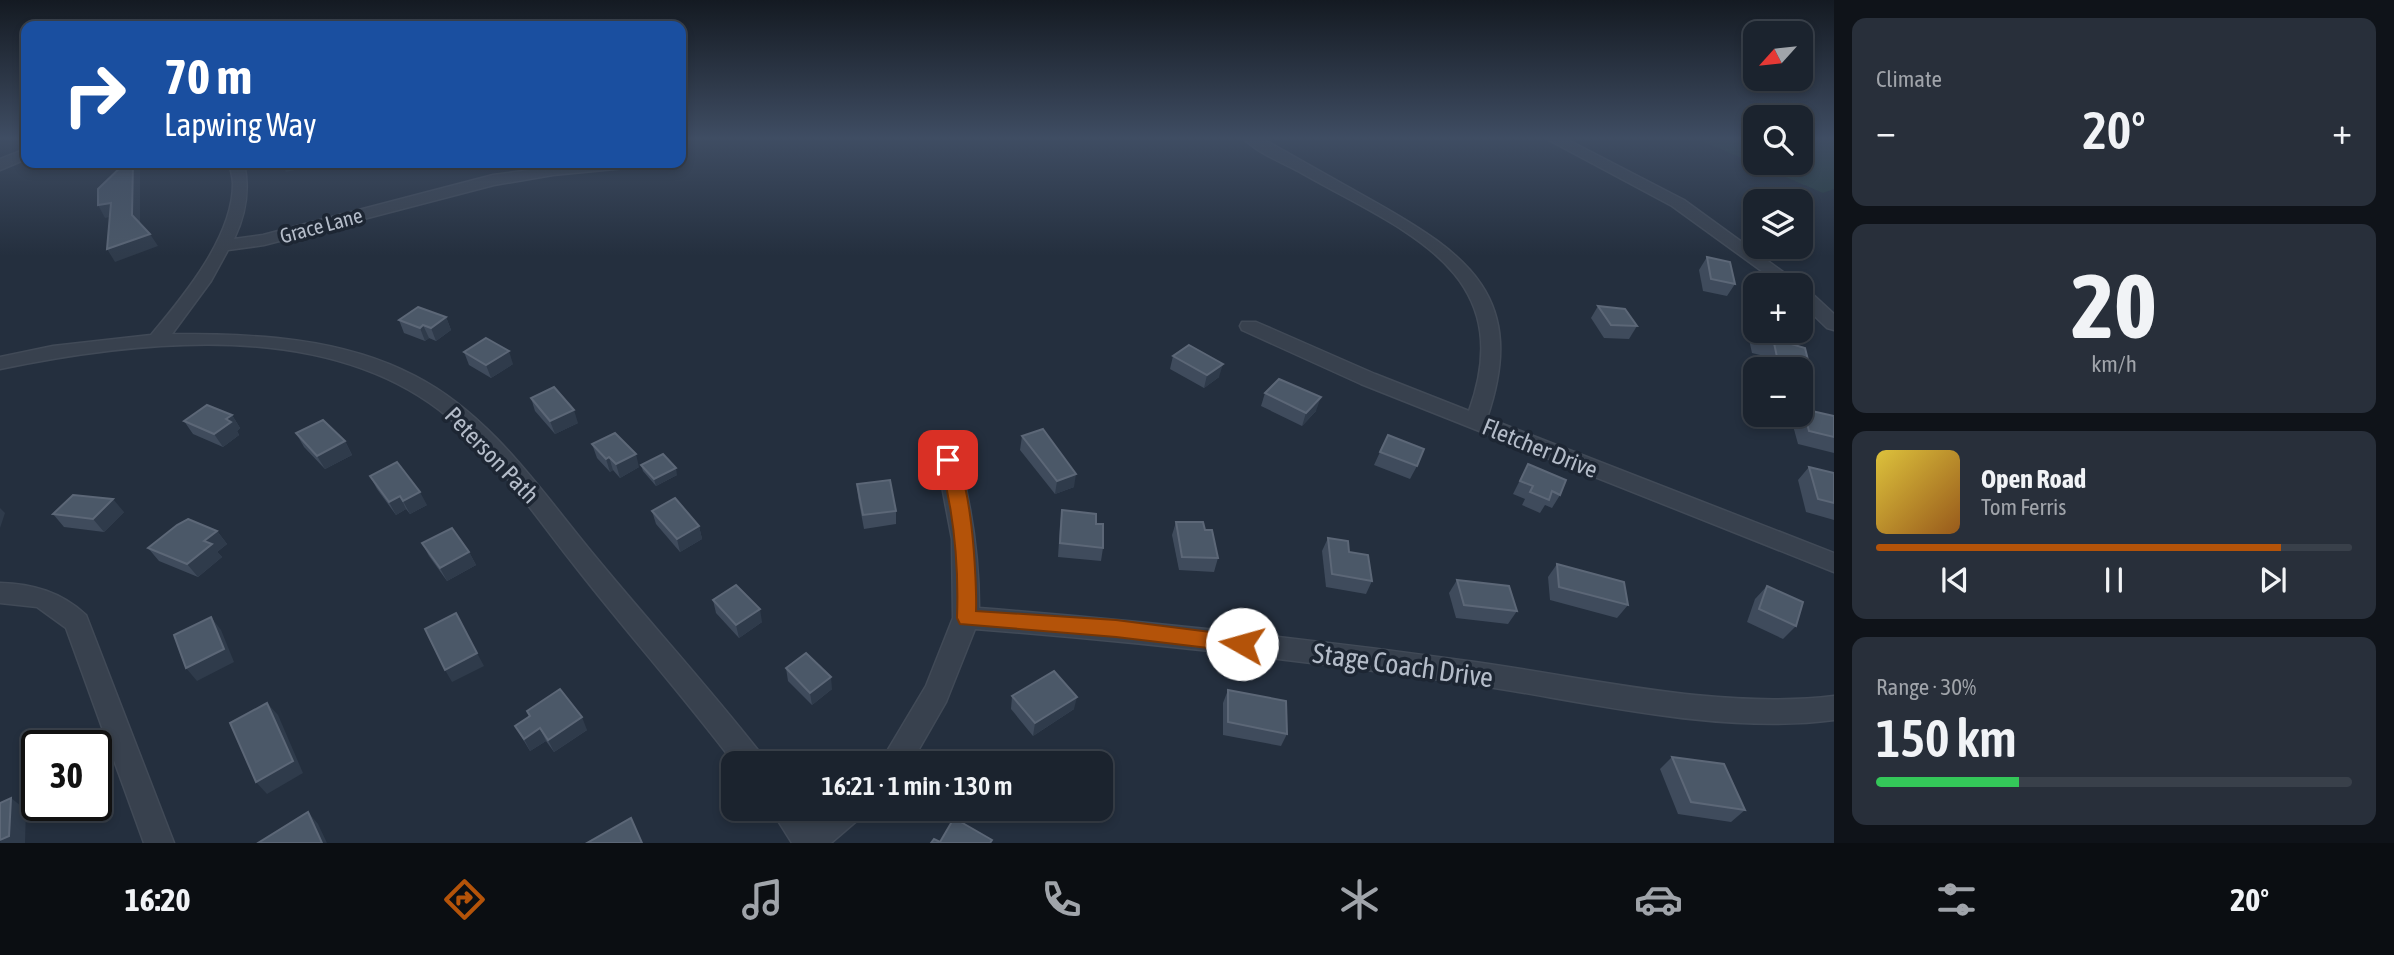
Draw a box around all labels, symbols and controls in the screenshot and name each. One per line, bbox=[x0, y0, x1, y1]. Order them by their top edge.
north arrow bbox=[1743, 21, 1813, 91]
map controls bbox=[1743, 21, 1813, 427]
text: 70 m bbox=[164, 48, 252, 104]
icon: right bbox=[49, 49, 140, 140]
text: Climate bbox=[1876, 66, 1942, 92]
text: 20° bbox=[2082, 100, 2146, 160]
button: search bbox=[1743, 105, 1813, 175]
text: Lapwing Way bbox=[164, 106, 317, 143]
text: − bbox=[1876, 109, 1896, 152]
text: + bbox=[2332, 109, 2352, 152]
button: layers bbox=[1743, 189, 1813, 259]
street label: Grace Lane bbox=[277, 202, 365, 248]
text: 20 bbox=[2071, 253, 2157, 357]
button: + bbox=[1743, 273, 1813, 343]
text: km/h bbox=[2091, 351, 2137, 377]
button: − bbox=[1743, 357, 1813, 427]
street label: Peterson Path bbox=[440, 401, 544, 509]
street label: Fletcher Drive bbox=[1479, 413, 1601, 483]
pin bbox=[918, 430, 978, 490]
icon: arrive bbox=[929, 441, 967, 479]
text: Open Road bbox=[1981, 464, 2086, 494]
text: Tom Ferris bbox=[1981, 494, 2066, 520]
icon: previous bbox=[1936, 561, 1974, 599]
icon: pause bbox=[2095, 561, 2133, 599]
icon: next bbox=[2254, 561, 2292, 599]
position arrow bbox=[1205, 607, 1279, 681]
street label: Stage Coach Drive bbox=[1311, 637, 1495, 693]
text: Range · 30% bbox=[1876, 674, 1976, 700]
text: 150 km bbox=[1876, 708, 2017, 768]
speed limit sign: 30 bbox=[21, 730, 112, 821]
text: 16:21 · 1 min · 130 m bbox=[822, 771, 1012, 801]
icon: directions bbox=[440, 875, 489, 924]
icon: music bbox=[738, 875, 787, 924]
icon: phone bbox=[1037, 875, 1086, 924]
icon: climate bbox=[1335, 875, 1384, 924]
icon: car bbox=[1634, 875, 1683, 924]
icon: filters bbox=[1932, 875, 1981, 924]
text: 16:20 bbox=[125, 881, 191, 918]
text: 20° bbox=[2230, 881, 2269, 918]

